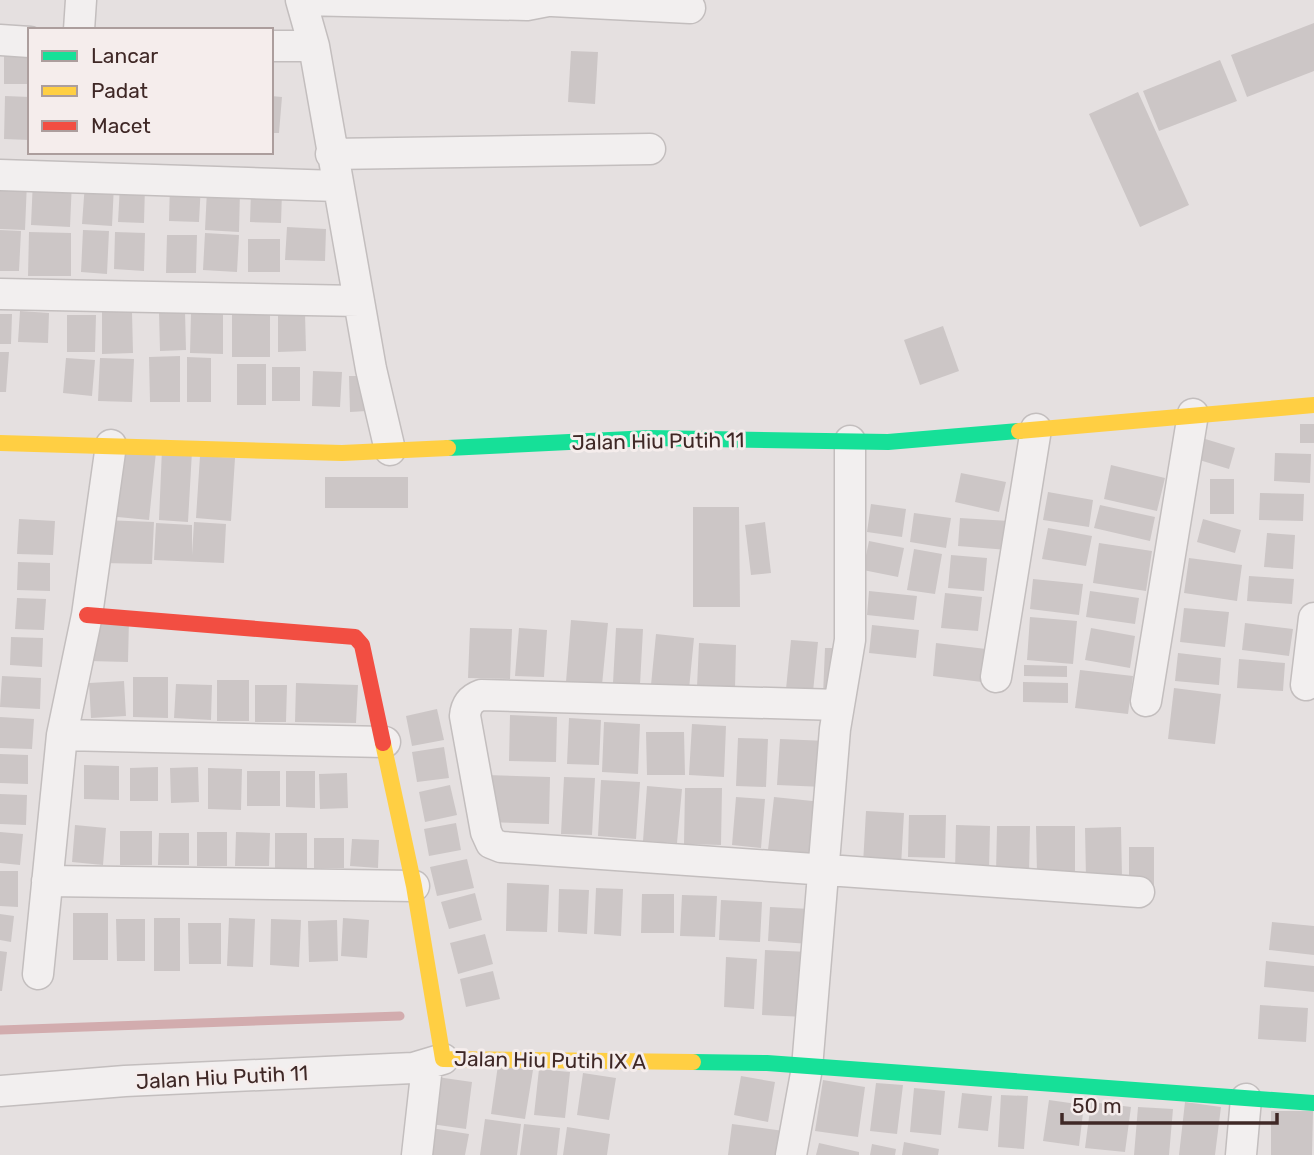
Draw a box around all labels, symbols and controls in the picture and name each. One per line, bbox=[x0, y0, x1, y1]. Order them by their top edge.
legend bbox=[28, 28, 273, 154]
text: Lancar bbox=[91, 43, 158, 68]
text: Padat bbox=[91, 78, 148, 103]
text: Macet bbox=[91, 113, 151, 138]
street label: Jalan Hiu Putih 11 bbox=[572, 427, 744, 455]
street label: Jalan Hiu Putih IX A bbox=[454, 1046, 646, 1074]
street label: Jalan Hiu Putih 11 bbox=[135, 1060, 309, 1094]
scale bar bbox=[1062, 1082, 1277, 1126]
text: 50 m bbox=[1072, 1093, 1122, 1118]

